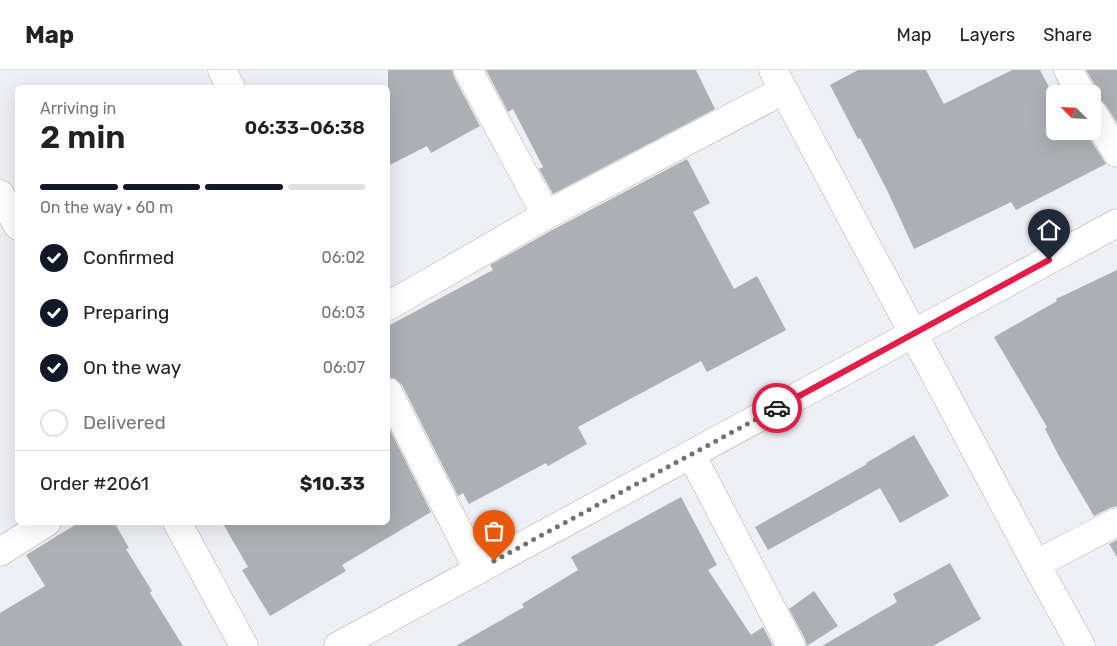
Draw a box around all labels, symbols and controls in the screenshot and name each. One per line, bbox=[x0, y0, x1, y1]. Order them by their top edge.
text: Map bbox=[25, 21, 74, 49]
text: Map bbox=[897, 24, 932, 46]
text: Layers bbox=[960, 24, 1015, 46]
text: Share bbox=[1043, 24, 1092, 46]
north arrow bbox=[1046, 85, 1101, 140]
map controls bbox=[1046, 85, 1101, 140]
text: Arriving in bbox=[40, 99, 116, 118]
text: 06:33–06:38 bbox=[244, 116, 365, 139]
text: 2 min bbox=[40, 118, 125, 156]
text: On the way · 60 m bbox=[40, 198, 173, 217]
pin bbox=[1028, 209, 1070, 260]
icon: home bbox=[1035, 216, 1063, 244]
icon: check bbox=[40, 244, 68, 272]
text: Confirmed bbox=[83, 246, 174, 269]
text: 06:02 bbox=[322, 248, 365, 267]
icon: check bbox=[40, 299, 68, 327]
text: Preparing bbox=[83, 301, 169, 324]
text: 06:03 bbox=[321, 303, 365, 322]
icon: check bbox=[40, 354, 68, 382]
text: On the way bbox=[83, 356, 181, 379]
text: 06:07 bbox=[323, 358, 365, 377]
courier bbox=[752, 383, 802, 433]
icon: car bbox=[763, 394, 791, 422]
text: Delivered bbox=[83, 411, 166, 434]
text: Order #2061 bbox=[40, 472, 149, 495]
text: $10.33 bbox=[300, 472, 365, 495]
pin bbox=[473, 510, 515, 561]
icon: bag bbox=[480, 517, 508, 545]

